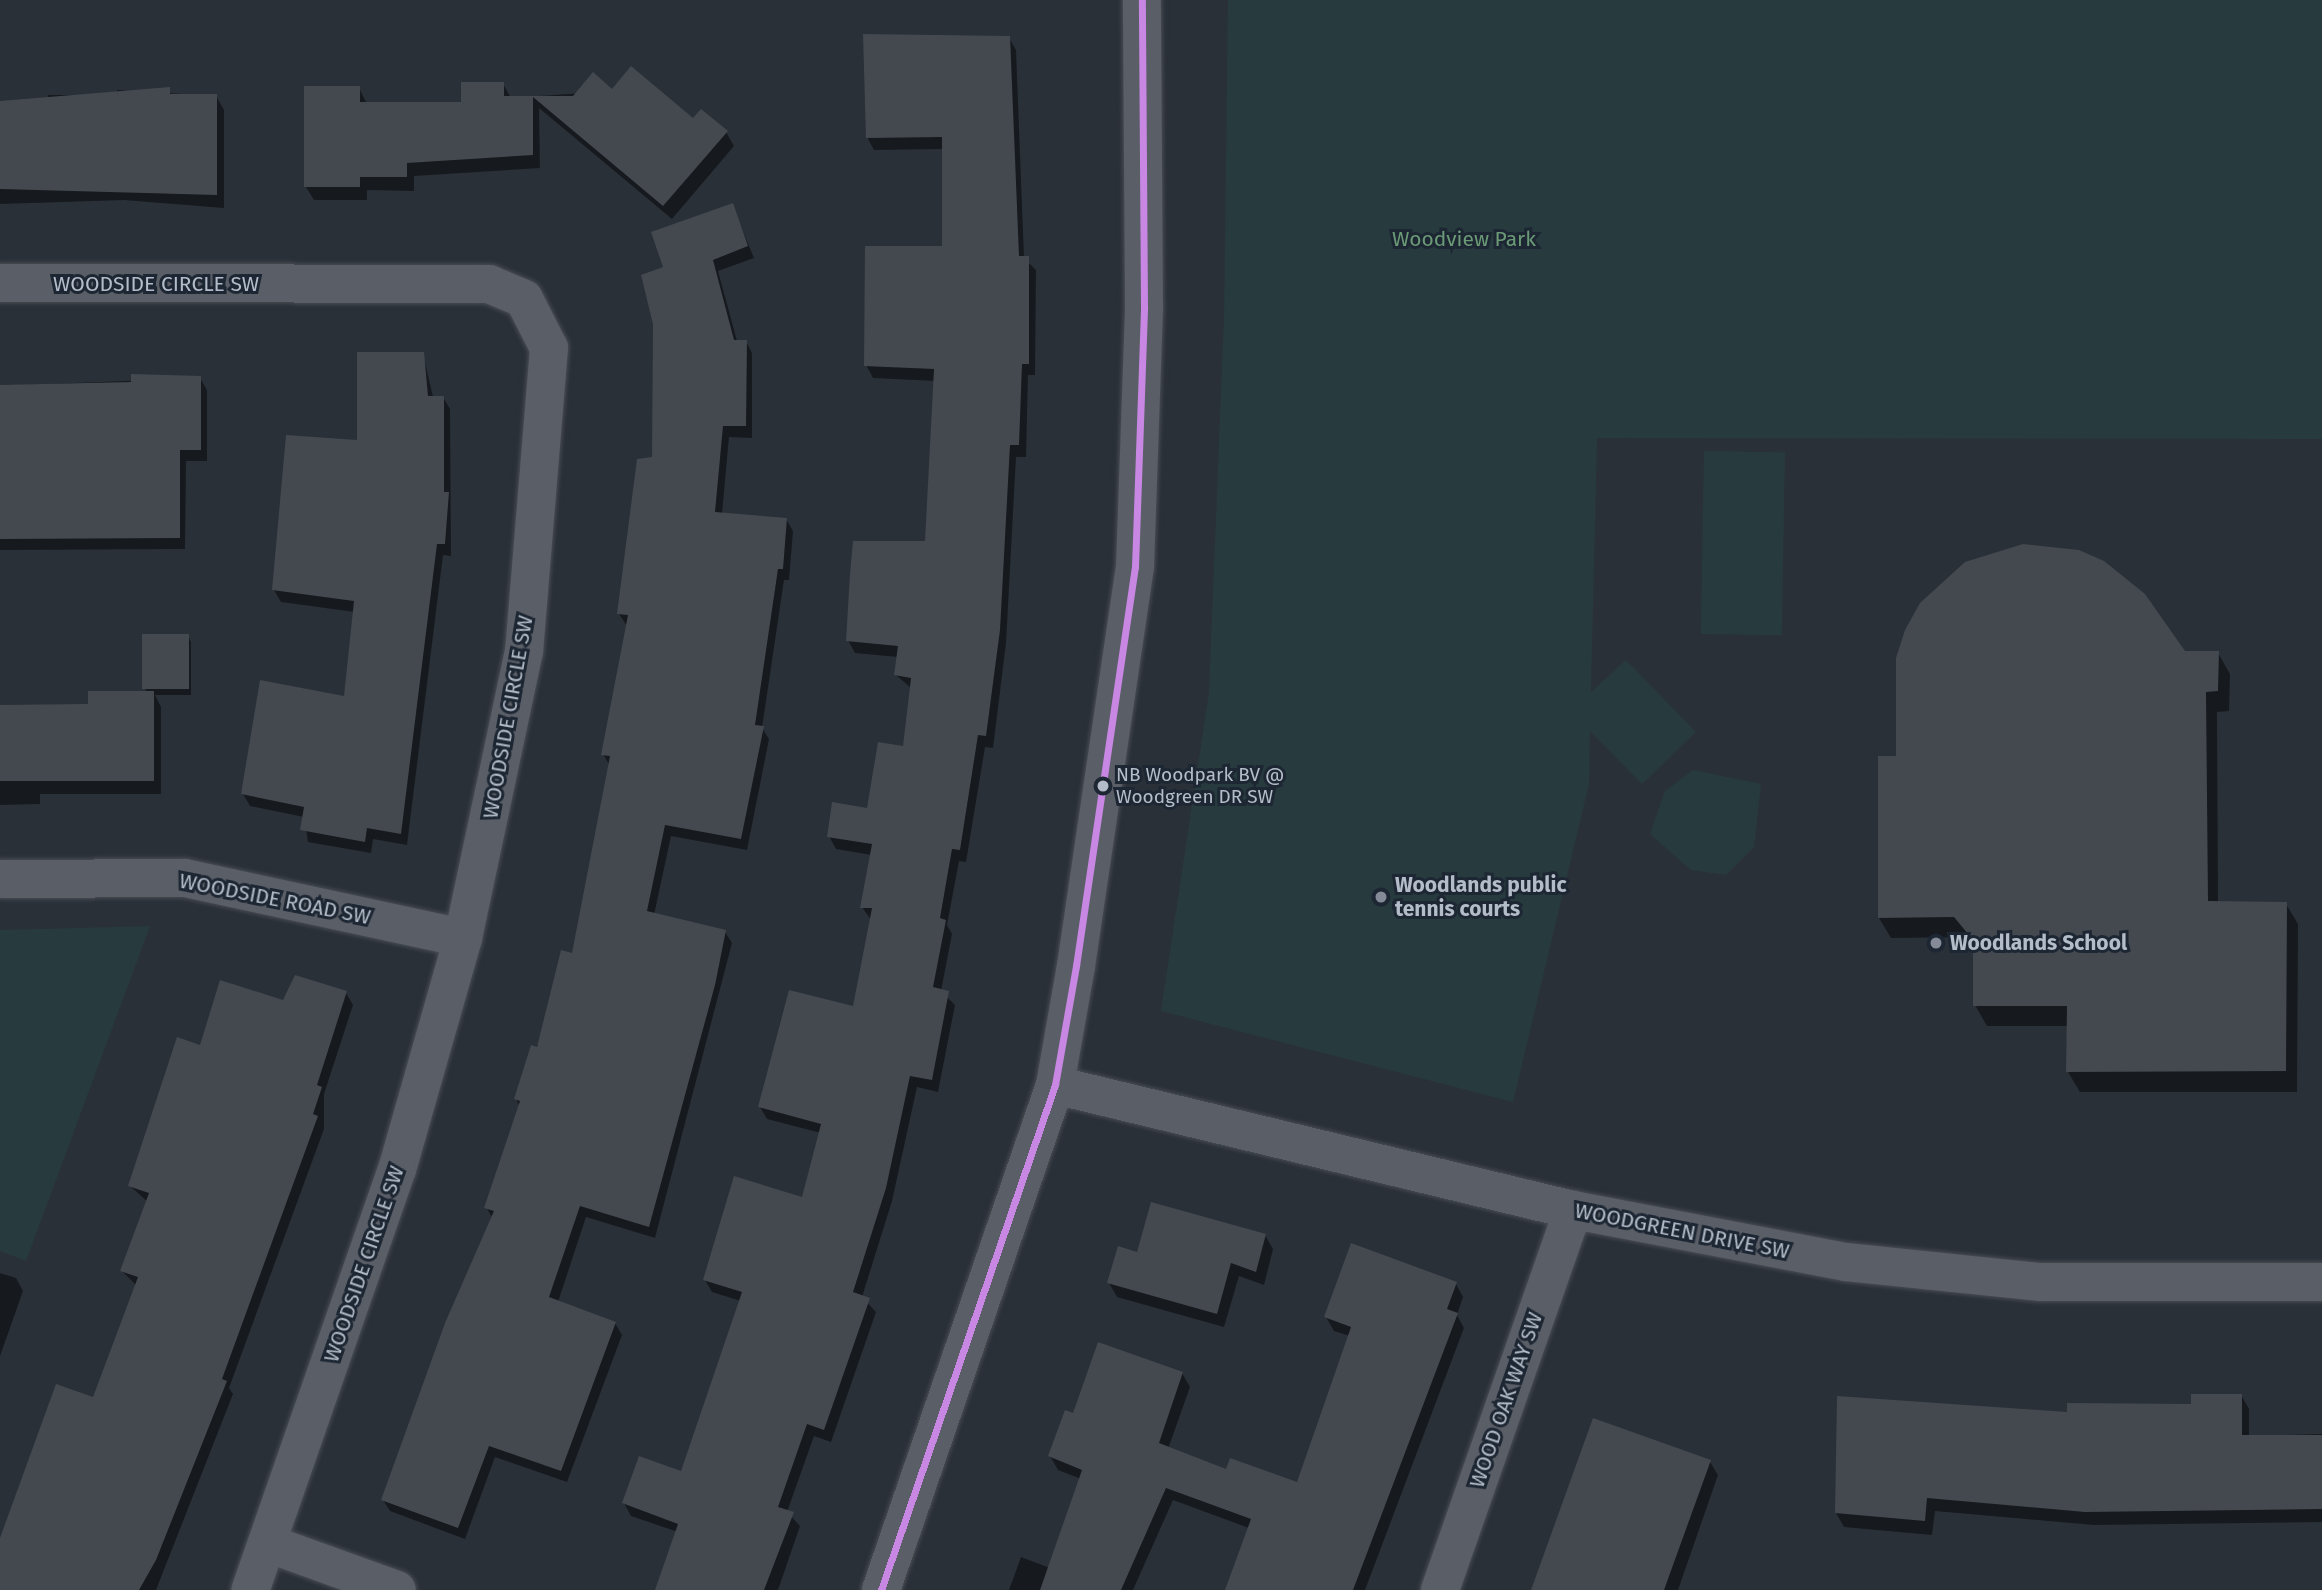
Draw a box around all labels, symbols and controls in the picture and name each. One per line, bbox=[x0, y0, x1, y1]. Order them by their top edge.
park label: Woodview Park bbox=[1392, 226, 1536, 252]
street label: WOODSIDE CIRCLE SW bbox=[53, 271, 259, 297]
street label: WOODSIDE CIRCLE SW bbox=[478, 613, 538, 821]
place label: NB Woodpark BV @ Woodgreen DR SW bbox=[1116, 764, 1284, 808]
marker: NB Woodpark BV @ Woodgreen DR SW bbox=[1096, 779, 1110, 793]
street label: WOODSIDE ROAD SW bbox=[177, 868, 373, 930]
place label: Woodlands public tennis courts bbox=[1395, 872, 1566, 922]
marker: Woodlands public tennis courts bbox=[1373, 889, 1389, 905]
place label: Woodlands School bbox=[1950, 930, 2127, 956]
marker: Woodlands School bbox=[1928, 935, 1944, 951]
street label: WOODSIDE CIRCLE SW bbox=[319, 1163, 409, 1365]
street label: WOODGREEN DRIVE SW bbox=[1573, 1198, 1791, 1264]
street label: WOOD OAK WAY SW bbox=[1464, 1309, 1548, 1491]

